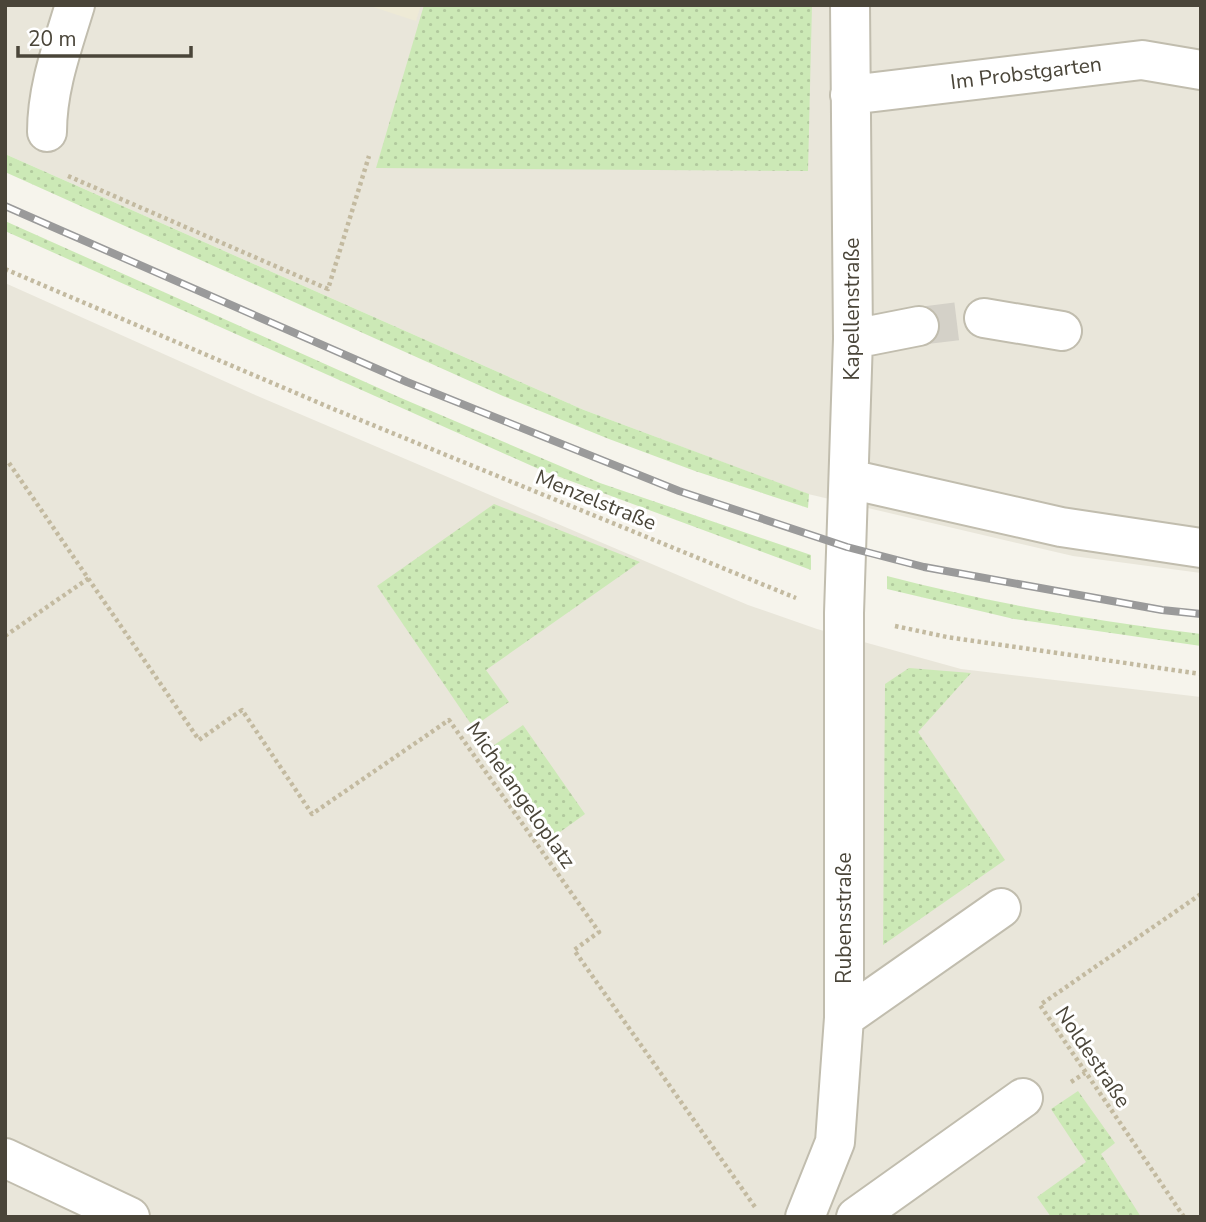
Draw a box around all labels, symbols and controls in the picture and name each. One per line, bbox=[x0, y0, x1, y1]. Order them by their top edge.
scale bar bbox=[18, 14, 191, 58]
text: 20 m bbox=[28, 25, 77, 53]
street label: Im Probstgarten bbox=[949, 50, 1103, 96]
street label: Kapellenstraße bbox=[838, 237, 866, 381]
street label: Menzelstraße bbox=[531, 463, 661, 537]
street label: Michelangeloplatz bbox=[460, 716, 582, 874]
street label: Rubensstraße bbox=[830, 852, 858, 984]
street label: Noldestraße bbox=[1049, 1001, 1137, 1113]

